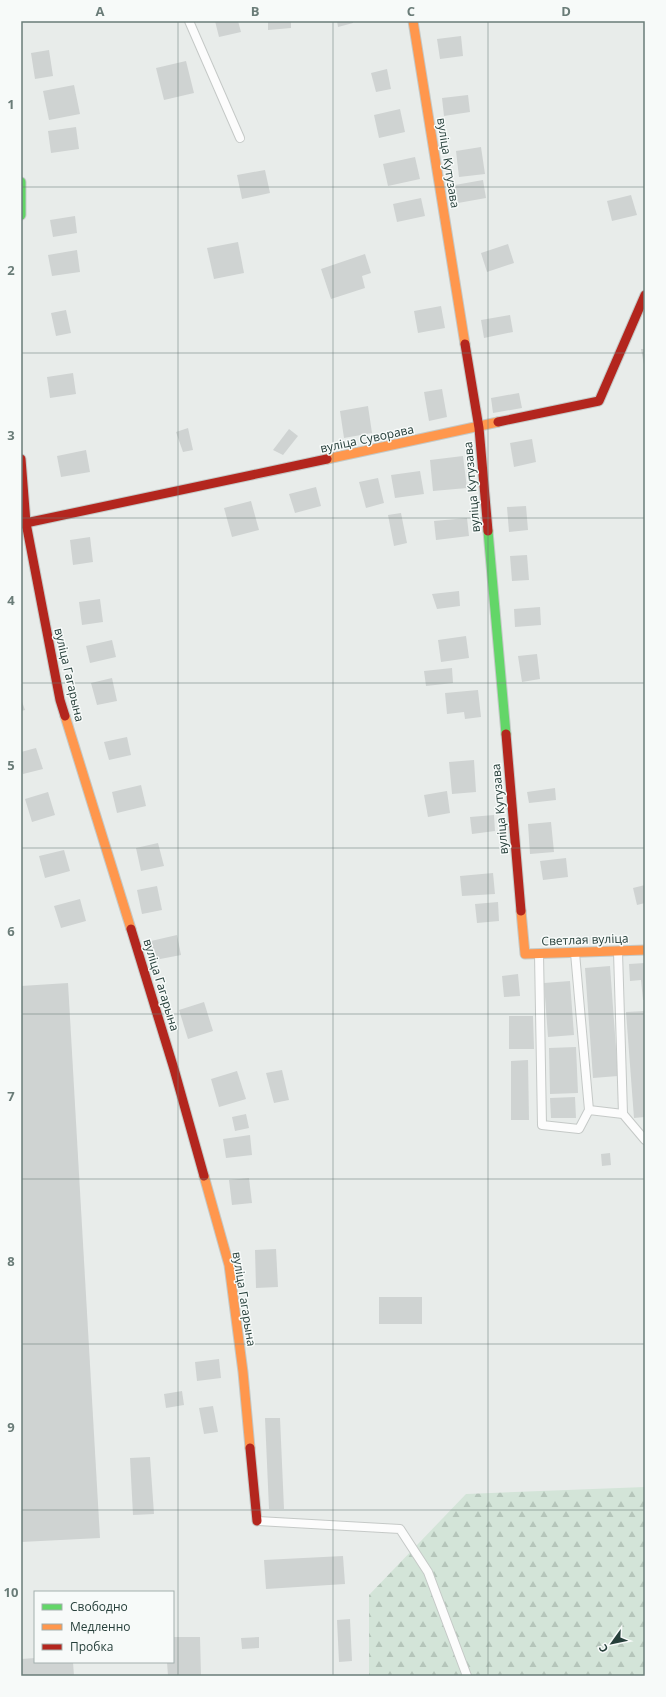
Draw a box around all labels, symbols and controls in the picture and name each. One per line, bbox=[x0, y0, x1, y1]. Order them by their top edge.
text: A bbox=[96, 2, 105, 20]
text: B bbox=[251, 2, 260, 20]
text: C bbox=[407, 2, 415, 20]
text: D bbox=[561, 2, 571, 20]
text: 1 bbox=[7, 95, 15, 113]
street label: вуліца Кутузава bbox=[433, 117, 464, 209]
text: 2 bbox=[7, 261, 15, 279]
street label: вуліца Суворава bbox=[318, 420, 415, 457]
text: 3 bbox=[7, 426, 15, 444]
street label: вуліца Кутузава bbox=[459, 441, 484, 533]
text: 4 bbox=[7, 591, 15, 609]
street label: вуліца Гагарына bbox=[50, 626, 89, 723]
text: 5 bbox=[7, 756, 15, 774]
street label: вуліца Кутузава bbox=[487, 763, 512, 855]
text: 6 bbox=[7, 922, 15, 940]
street label: Светлая вуліца bbox=[541, 929, 629, 950]
street label: вуліца Гагарына bbox=[139, 937, 184, 1033]
text: 7 bbox=[7, 1087, 15, 1105]
street label: вуліца Гагарына bbox=[229, 1250, 260, 1347]
text: 8 bbox=[7, 1252, 15, 1270]
text: 9 bbox=[7, 1418, 15, 1436]
text: 10 bbox=[4, 1583, 18, 1601]
legend bbox=[34, 1591, 174, 1663]
text: Свободно bbox=[70, 1598, 128, 1615]
text: Медленно bbox=[70, 1618, 130, 1635]
north arrow bbox=[592, 1623, 632, 1663]
text: Пробка bbox=[70, 1638, 113, 1655]
text: С bbox=[595, 1642, 611, 1656]

